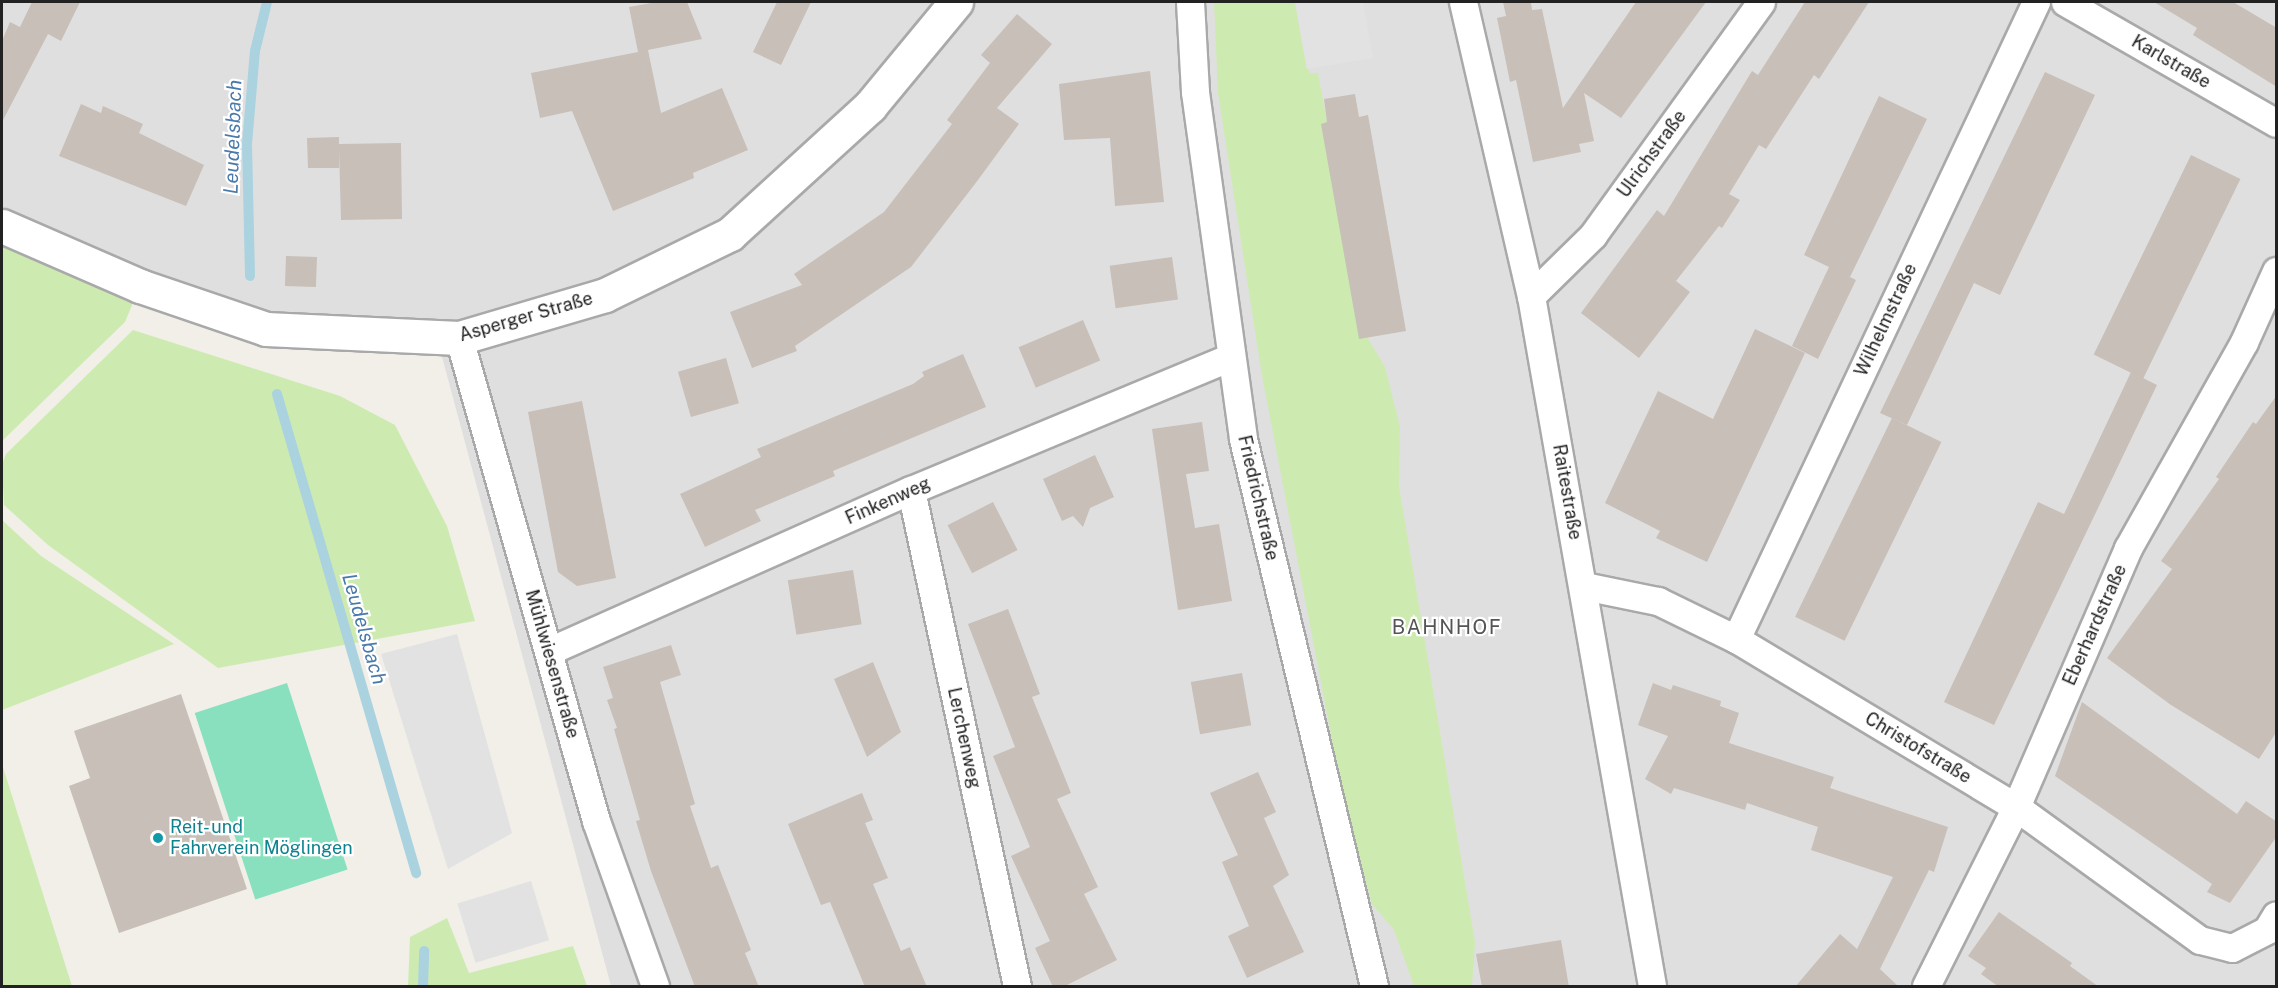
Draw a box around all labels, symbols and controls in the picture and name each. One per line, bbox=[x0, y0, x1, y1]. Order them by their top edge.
street label: Karlstraße bbox=[2128, 31, 2214, 93]
water label: Leudelsbach bbox=[219, 79, 247, 195]
street label: Ulrichstraße bbox=[1613, 106, 1691, 202]
street label: Wilhelmstraße bbox=[1850, 260, 1922, 380]
street label: Asperger Straße bbox=[457, 288, 595, 346]
street label: Friedrichstraße bbox=[1233, 433, 1283, 563]
street label: Raitestraße bbox=[1548, 443, 1586, 541]
street label: Finkenweg bbox=[842, 473, 934, 529]
street label: Eberhardstraße bbox=[2059, 561, 2131, 689]
water label: Leudelsbach bbox=[337, 571, 391, 687]
street label: Mühlwiesenstraße bbox=[520, 587, 584, 741]
district label: BAHNHOF bbox=[1392, 615, 1502, 639]
street label: Lerchenweg bbox=[943, 686, 985, 790]
street label: Christofstraße bbox=[1861, 708, 1975, 788]
place label: Reit- und Fahrverein Möglingen bbox=[170, 817, 353, 860]
marker: Reit- und Fahrverein Möglingen bbox=[151, 831, 165, 845]

